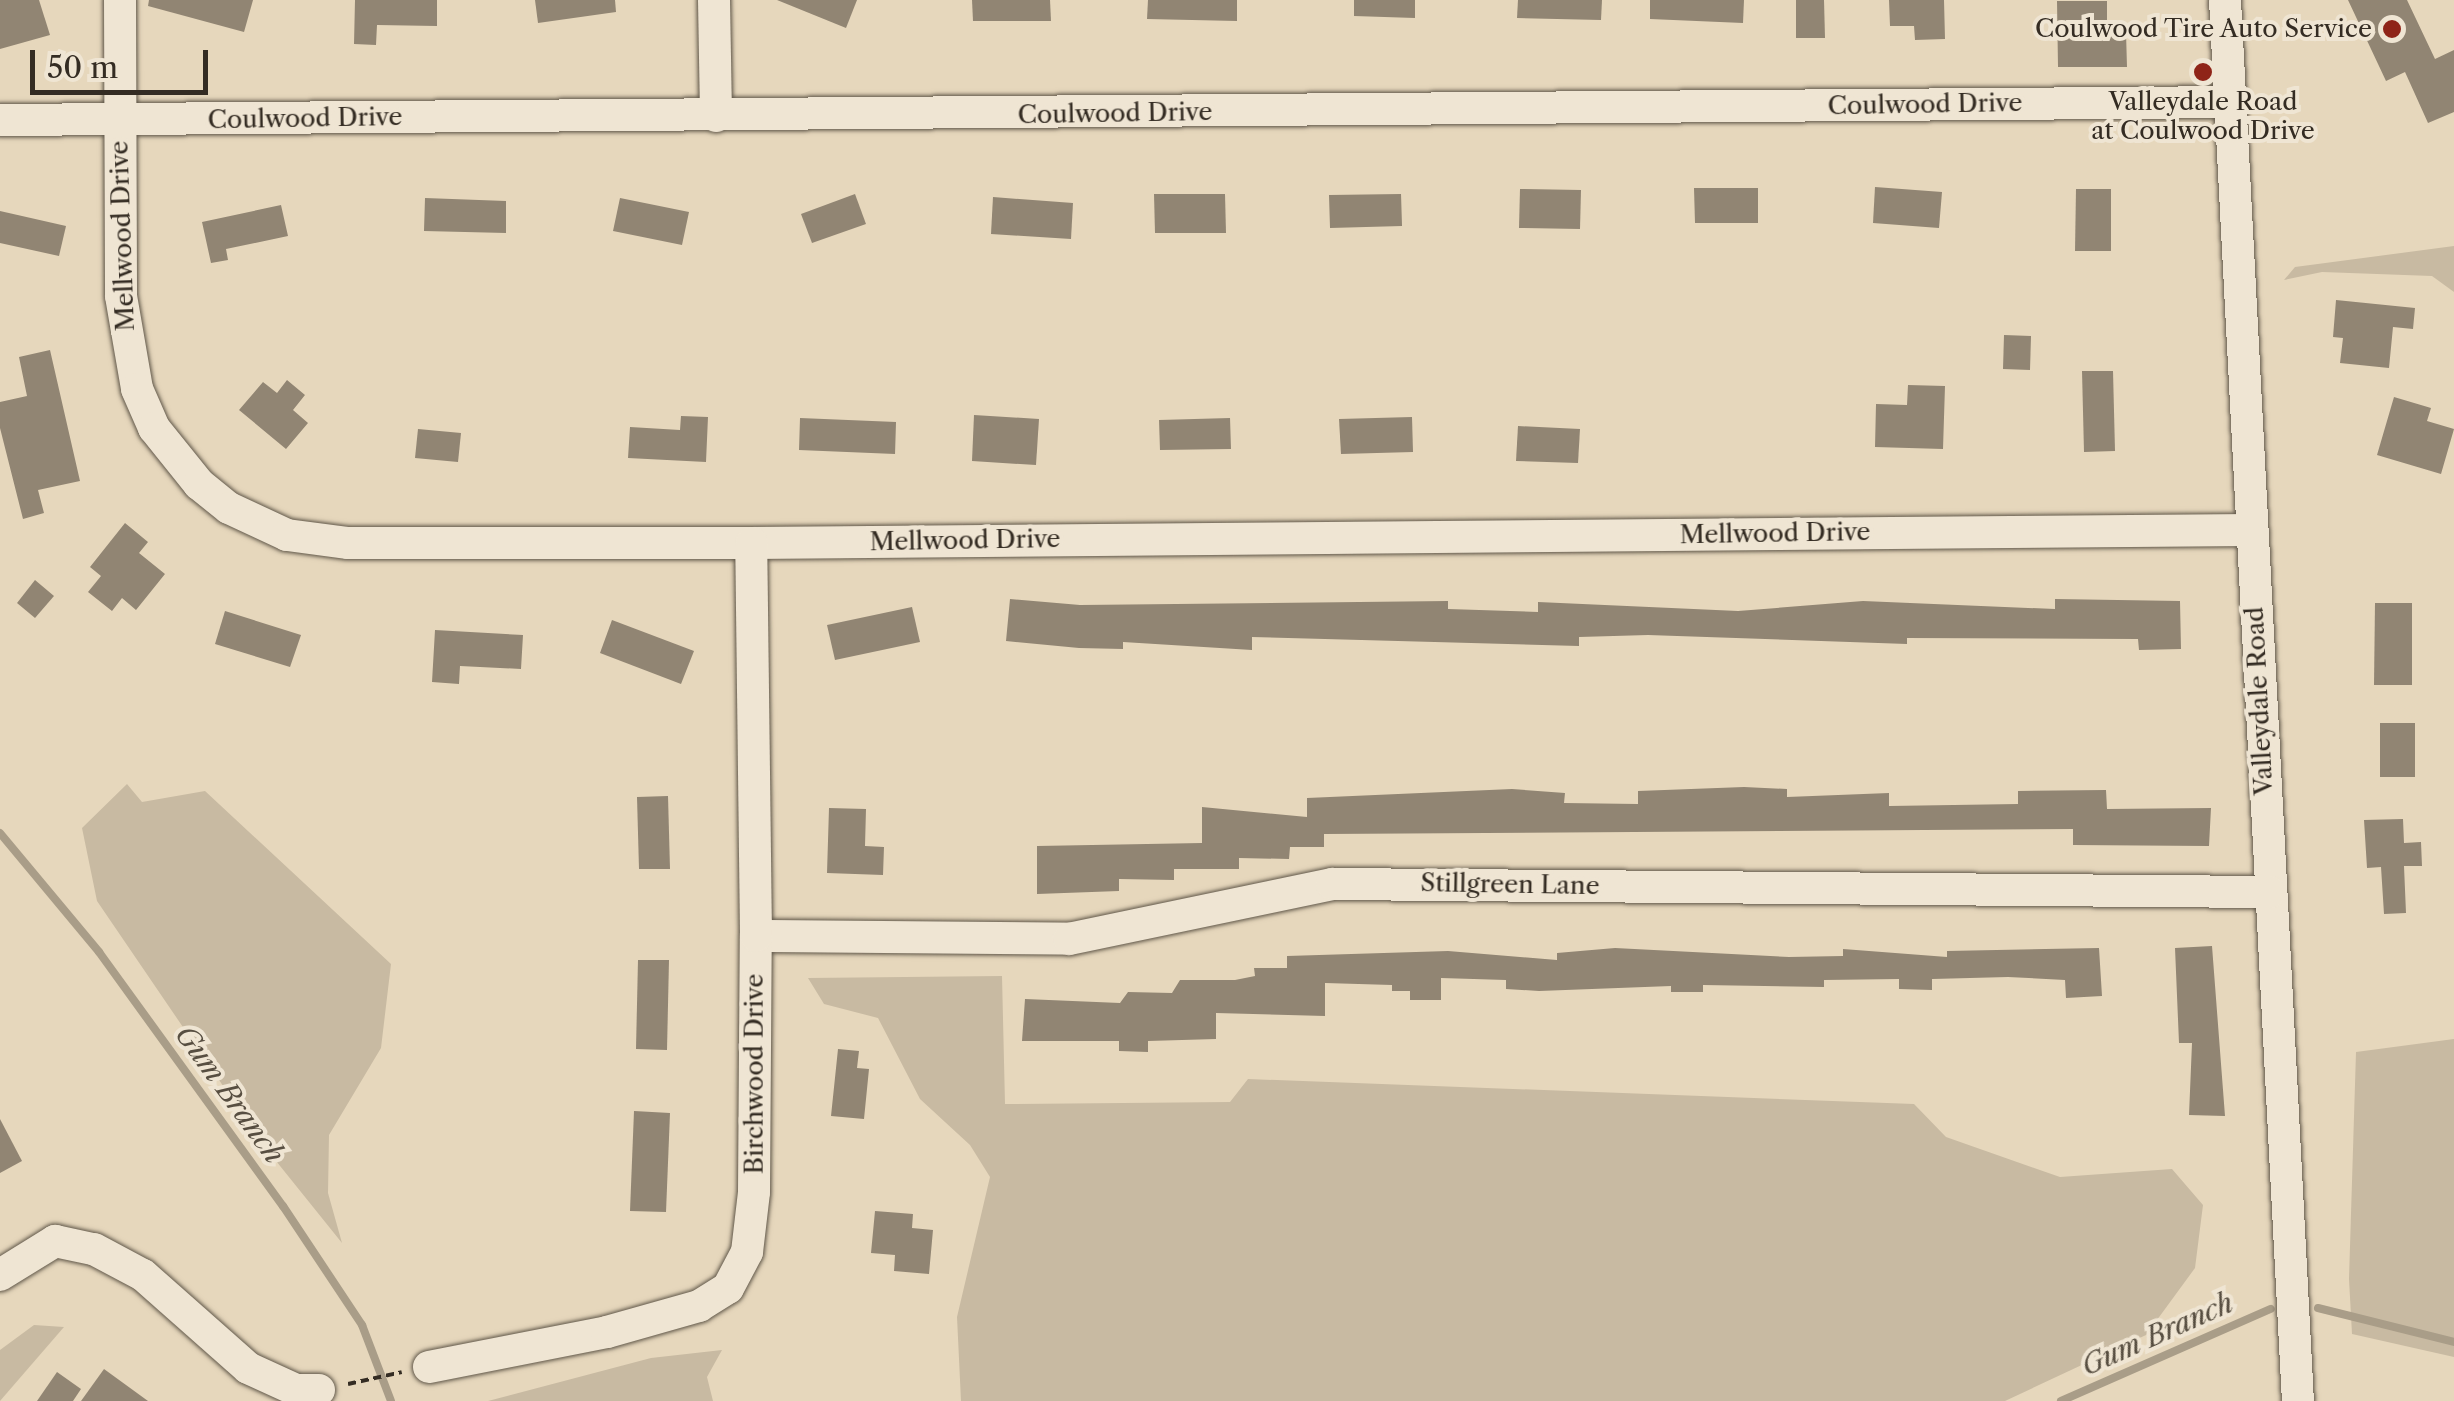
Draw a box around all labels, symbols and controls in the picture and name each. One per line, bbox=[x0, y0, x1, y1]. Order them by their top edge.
place label: Coulwood Tire Auto Service bbox=[2033, 14, 2372, 44]
marker: Coulwood Tire Auto Service bbox=[2381, 18, 2403, 40]
scale bar bbox=[35, 30, 212, 92]
text: 50 m bbox=[47, 49, 118, 86]
marker: Valleydale Road at Coulwood Drive bbox=[2192, 61, 2214, 83]
street label: Coulwood Drive bbox=[1827, 88, 2023, 122]
place label: Valleydale Road at Coulwood Drive bbox=[2091, 88, 2315, 147]
street label: Coulwood Drive bbox=[1017, 97, 1213, 131]
street label: Coulwood Drive bbox=[207, 102, 403, 136]
street label: Mellwood Drive bbox=[105, 140, 141, 332]
street label: Mellwood Drive bbox=[1679, 517, 1871, 551]
street label: Mellwood Drive bbox=[869, 524, 1061, 558]
street label: Valleydale Road bbox=[2240, 606, 2280, 796]
street label: Stillgreen Lane bbox=[1420, 868, 1600, 902]
street label: Birchwood Drive bbox=[740, 974, 770, 1174]
water label: Gum Branch bbox=[169, 1018, 291, 1170]
water label: Gum Branch bbox=[2076, 1286, 2238, 1382]

